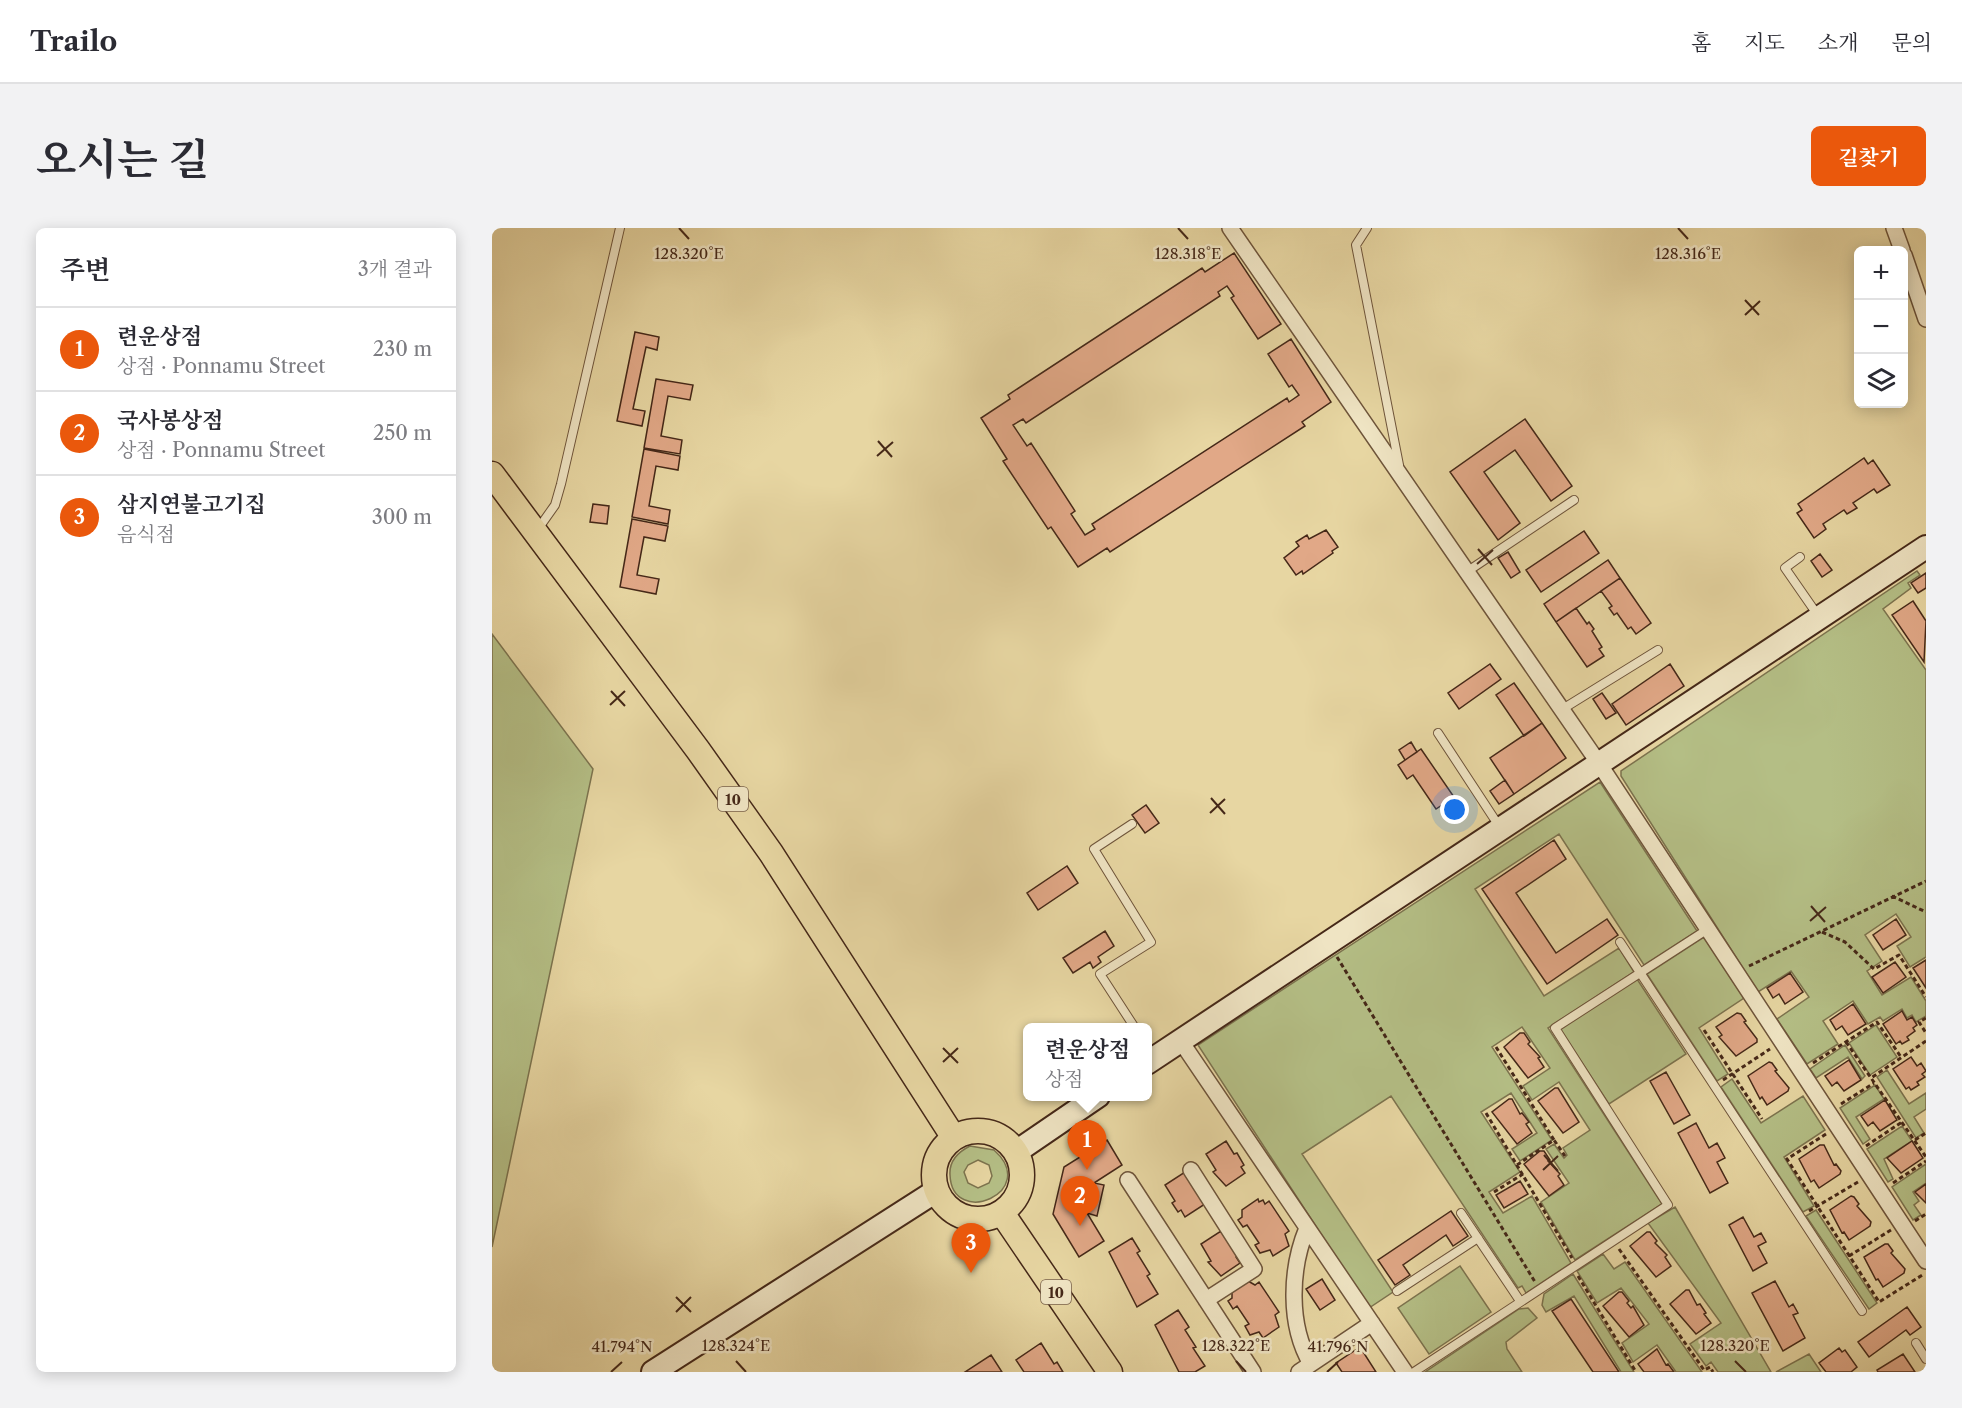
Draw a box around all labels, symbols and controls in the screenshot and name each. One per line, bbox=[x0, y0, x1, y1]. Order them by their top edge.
text: Trailo bbox=[30, 24, 117, 58]
text: 홈 bbox=[1691, 30, 1711, 55]
text: 지도 bbox=[1744, 30, 1785, 55]
text: 소개 bbox=[1818, 30, 1858, 55]
text: 문의 bbox=[1891, 30, 1932, 55]
button: 길찾기 bbox=[1811, 126, 1926, 186]
text: 오시는 길 bbox=[36, 133, 209, 185]
text: 128.320°E bbox=[654, 244, 724, 263]
text: 128.318°E bbox=[1155, 244, 1221, 263]
text: 128.316°E bbox=[1655, 244, 1721, 263]
map controls bbox=[1854, 246, 1908, 408]
button: + bbox=[1854, 246, 1908, 300]
text: 주변 bbox=[60, 254, 110, 286]
text: 3개 결과 bbox=[358, 257, 432, 281]
button: − bbox=[1854, 300, 1908, 354]
text: 련운상점 bbox=[117, 323, 202, 350]
text: 1 bbox=[75, 337, 84, 361]
text: 230 m bbox=[373, 337, 432, 361]
text: 상점 · Ponnamu Street bbox=[117, 354, 325, 378]
button: layers bbox=[1854, 354, 1908, 408]
text: 국사봉상점 bbox=[117, 407, 223, 434]
text: 2 bbox=[74, 421, 85, 445]
text: 250 m bbox=[373, 421, 432, 445]
text: 상점 · Ponnamu Street bbox=[117, 438, 325, 462]
text: 삼지연불고기집 bbox=[117, 491, 266, 518]
text: 3 bbox=[74, 505, 85, 529]
text: 300 m bbox=[372, 505, 432, 529]
text: 음식점 bbox=[117, 522, 175, 546]
road number: 10 bbox=[718, 787, 748, 811]
your location bbox=[1440, 795, 1469, 824]
popup bbox=[1023, 1023, 1152, 1101]
text: 련운상점 bbox=[1045, 1036, 1130, 1063]
text: 상점 bbox=[1045, 1067, 1084, 1091]
pin: 1 bbox=[1068, 1120, 1106, 1170]
pin: 2 bbox=[1060, 1176, 1100, 1226]
pin: 3 bbox=[952, 1224, 990, 1273]
road number: 10 bbox=[1041, 1280, 1071, 1304]
text: 128.324°E bbox=[702, 1336, 770, 1355]
text: 128.322°E bbox=[1202, 1336, 1270, 1355]
text: 128.320°E bbox=[1700, 1336, 1770, 1355]
text: 41.794°N bbox=[592, 1337, 652, 1356]
text: 41.796°N bbox=[1308, 1337, 1368, 1356]

